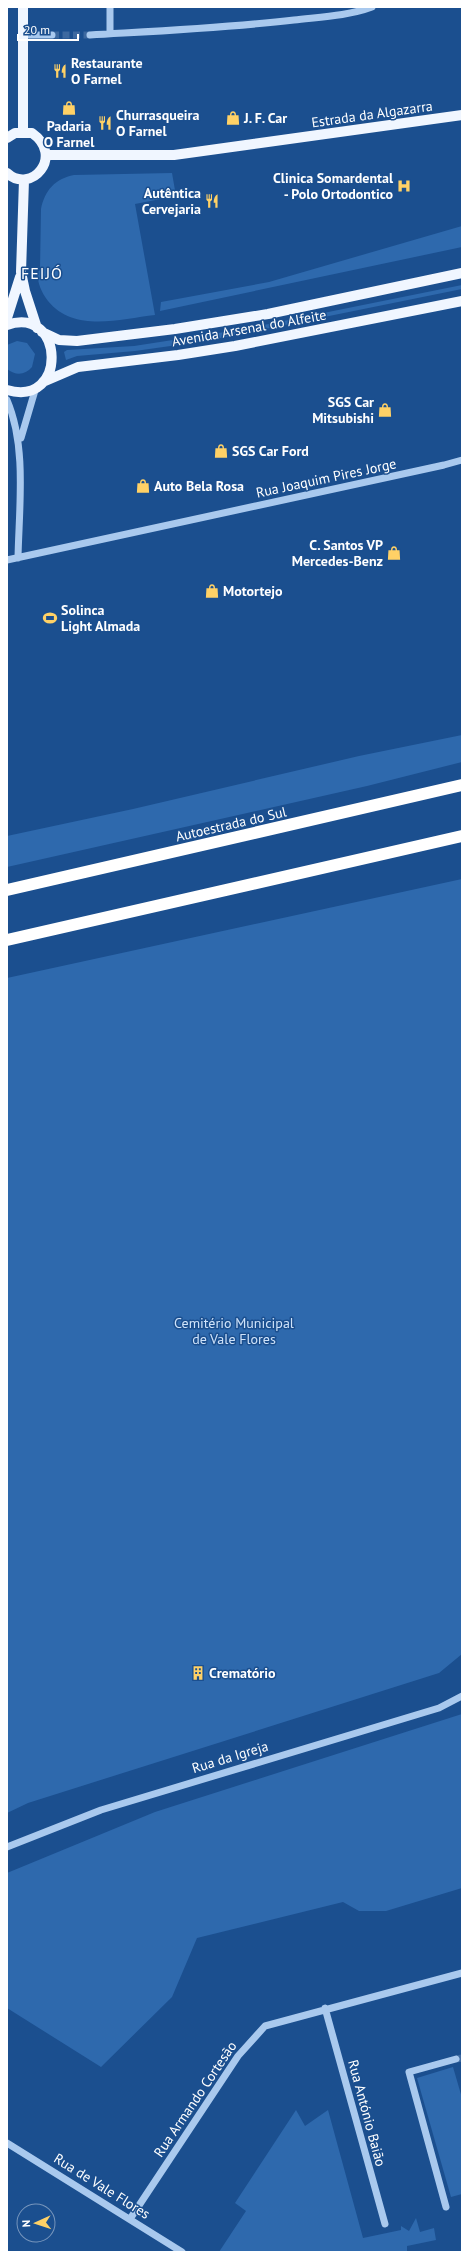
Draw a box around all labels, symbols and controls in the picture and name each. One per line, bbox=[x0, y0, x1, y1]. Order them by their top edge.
scale bar bbox=[18, 16, 78, 42]
text: 20 m bbox=[24, 22, 50, 37]
place label: Restaurante O Farnel bbox=[71, 54, 143, 88]
restaurant icon: Restaurante O Farnel bbox=[52, 63, 68, 79]
street label: Estrada da Algazarra bbox=[310, 97, 434, 131]
shop icon: Padaria O Farnel bbox=[61, 100, 77, 116]
place label: Churrasqueira O Farnel bbox=[116, 106, 199, 140]
place label: J. F. Car bbox=[243, 109, 287, 127]
shop icon: J. F. Car bbox=[225, 110, 241, 126]
restaurant icon: Churrasqueira O Farnel bbox=[97, 115, 113, 131]
place label: Padaria O Farnel bbox=[44, 117, 95, 151]
place label: Clinica Somardental - Polo Ortodontico bbox=[273, 169, 394, 203]
hospital icon: Clinica Somardental - Polo Ortodontico bbox=[396, 178, 412, 194]
place label: Autêntica Cervejaria bbox=[142, 184, 201, 218]
restaurant icon: Autêntica Cervejaria bbox=[204, 193, 220, 209]
district label: FEIJÓ bbox=[21, 263, 63, 283]
street label: Avenida Arsenal do Alfeite bbox=[170, 306, 328, 350]
place label: SGS Car Mitsubishi bbox=[312, 393, 374, 427]
shop icon: SGS Car Mitsubishi bbox=[377, 402, 393, 418]
place label: SGS Car Ford bbox=[232, 442, 309, 460]
shop icon: SGS Car Ford bbox=[213, 443, 229, 459]
street label: Rua Joaquim Pires Jorge bbox=[254, 454, 398, 502]
place label: Auto Bela Rosa bbox=[154, 477, 244, 495]
shop icon: Auto Bela Rosa bbox=[135, 478, 151, 494]
place label: C. Santos VP Mercedes-Benz bbox=[292, 536, 383, 570]
shop icon: C. Santos VP Mercedes-Benz bbox=[386, 545, 402, 561]
place label: Motortejo bbox=[223, 582, 283, 600]
shop icon: Motortejo bbox=[204, 583, 220, 599]
place label: Solinca Light Almada bbox=[61, 601, 140, 635]
sports icon: Solinca Light Almada bbox=[42, 610, 58, 626]
street label: Autoestrada do Sul bbox=[174, 802, 288, 846]
park label: Cemitério Municipal de Vale Flores bbox=[174, 1314, 294, 1348]
place label: Crematório bbox=[209, 1664, 276, 1682]
building icon: Crematório bbox=[190, 1665, 206, 1681]
street label: Rua da Igreja bbox=[190, 1737, 270, 1777]
street label: Rua Armando Cortesão bbox=[150, 2038, 240, 2160]
street label: Rua António Baião bbox=[344, 2058, 390, 2168]
street label: Rua de Vale Flores bbox=[51, 2149, 154, 2223]
north arrow bbox=[16, 2203, 56, 2243]
text: N bbox=[19, 2220, 33, 2228]

